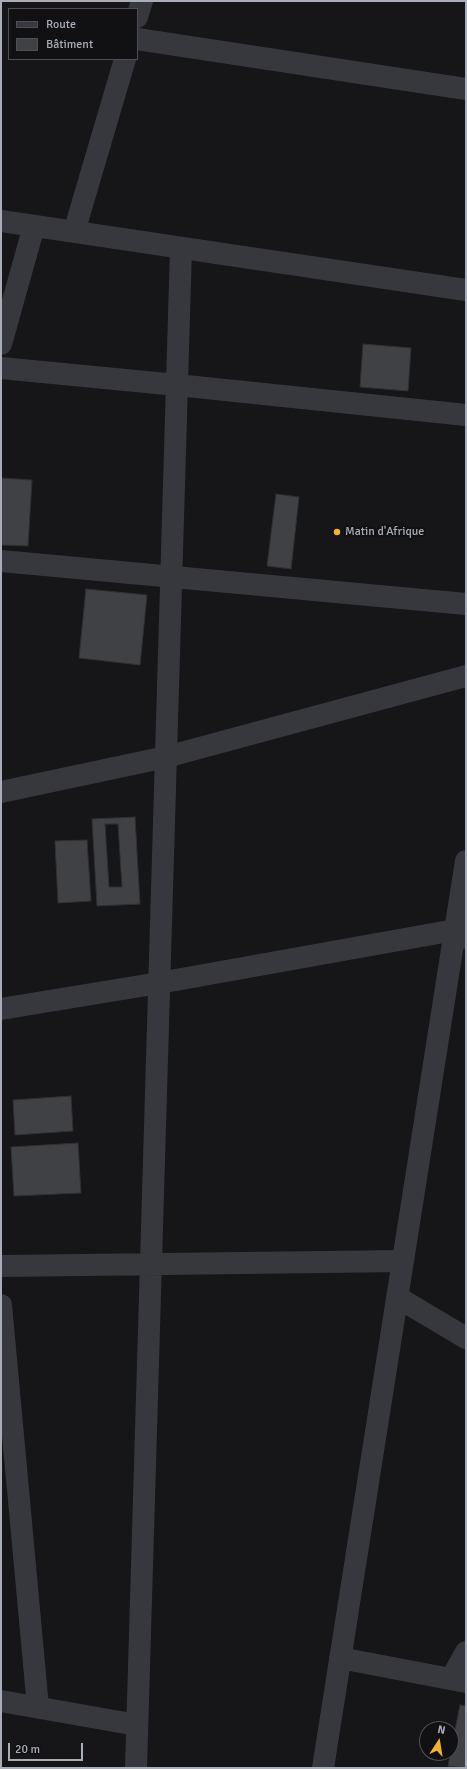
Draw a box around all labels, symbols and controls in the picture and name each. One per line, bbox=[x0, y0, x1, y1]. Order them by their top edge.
legend bbox=[8, 8, 138, 60]
text: Route bbox=[46, 17, 76, 32]
text: Bâtiment bbox=[46, 37, 93, 52]
place label: Matin d'Afrique bbox=[345, 525, 424, 539]
marker: Matin d'Afrique bbox=[332, 527, 342, 537]
north arrow bbox=[419, 1721, 459, 1761]
text: N bbox=[436, 1723, 446, 1737]
scale bar bbox=[10, 1735, 85, 1761]
text: 20 m bbox=[15, 1742, 40, 1757]

